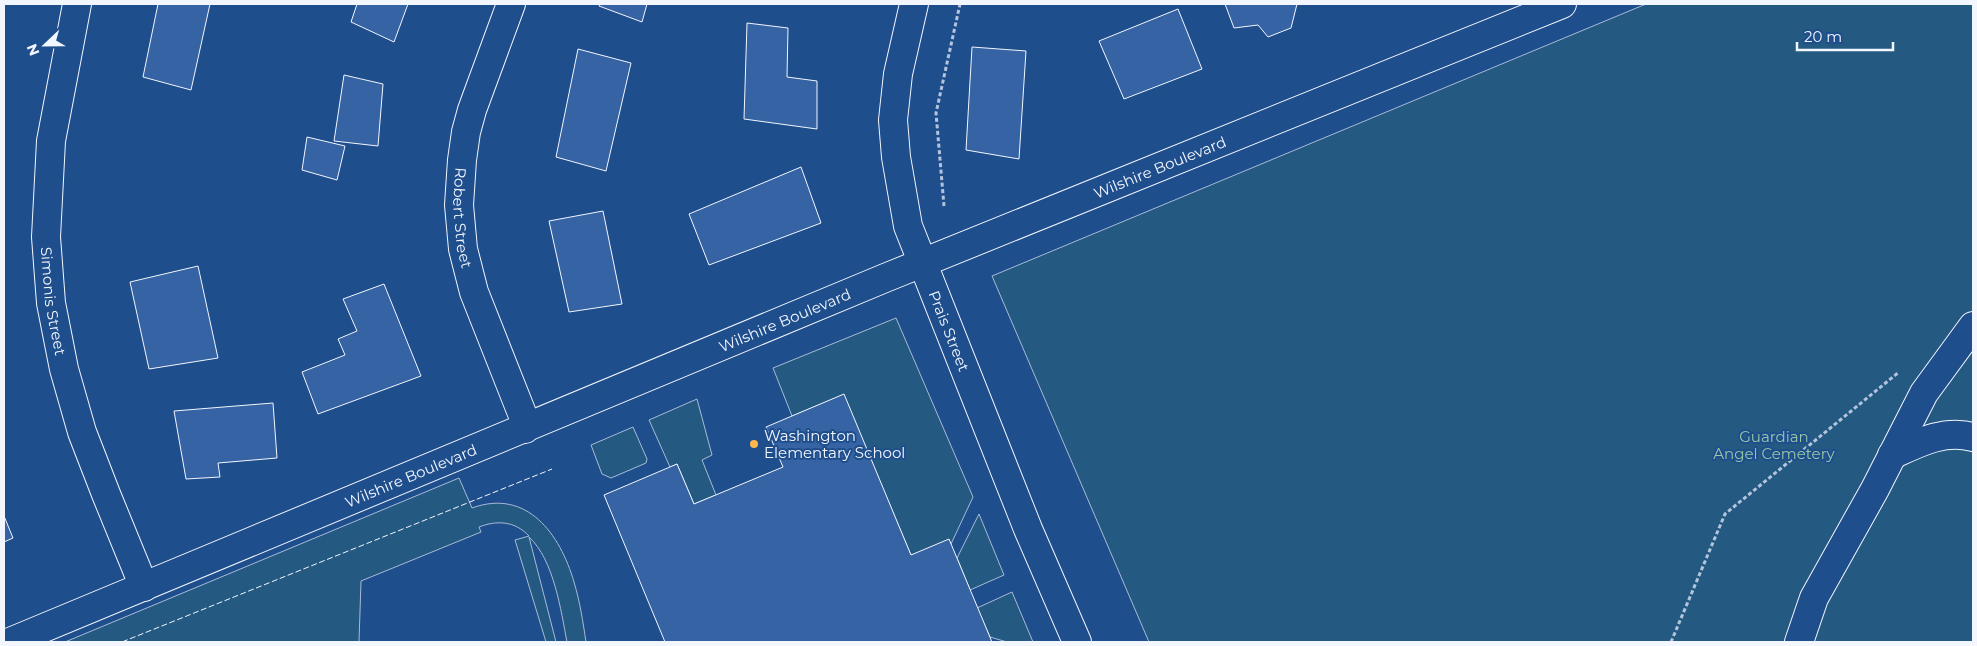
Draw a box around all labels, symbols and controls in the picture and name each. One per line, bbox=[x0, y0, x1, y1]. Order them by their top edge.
north arrow bbox=[20, 20, 70, 70]
scale bar bbox=[1797, 20, 1893, 52]
text: 20 m bbox=[1804, 27, 1842, 46]
text: N bbox=[22, 41, 43, 58]
street label: Wilshire Boulevard bbox=[1091, 132, 1229, 202]
street label: Robert Street bbox=[449, 167, 477, 270]
street label: Simonis Street bbox=[37, 246, 71, 357]
street label: Wilshire Boulevard bbox=[716, 284, 854, 356]
street label: Prais Street bbox=[925, 288, 974, 374]
place label: Washington Elementary School bbox=[764, 426, 905, 462]
park label: Guardian Angel Cemetery bbox=[1713, 427, 1836, 463]
marker: Washington Elementary School bbox=[748, 438, 760, 450]
street label: Wilshire Boulevard bbox=[342, 439, 480, 511]

